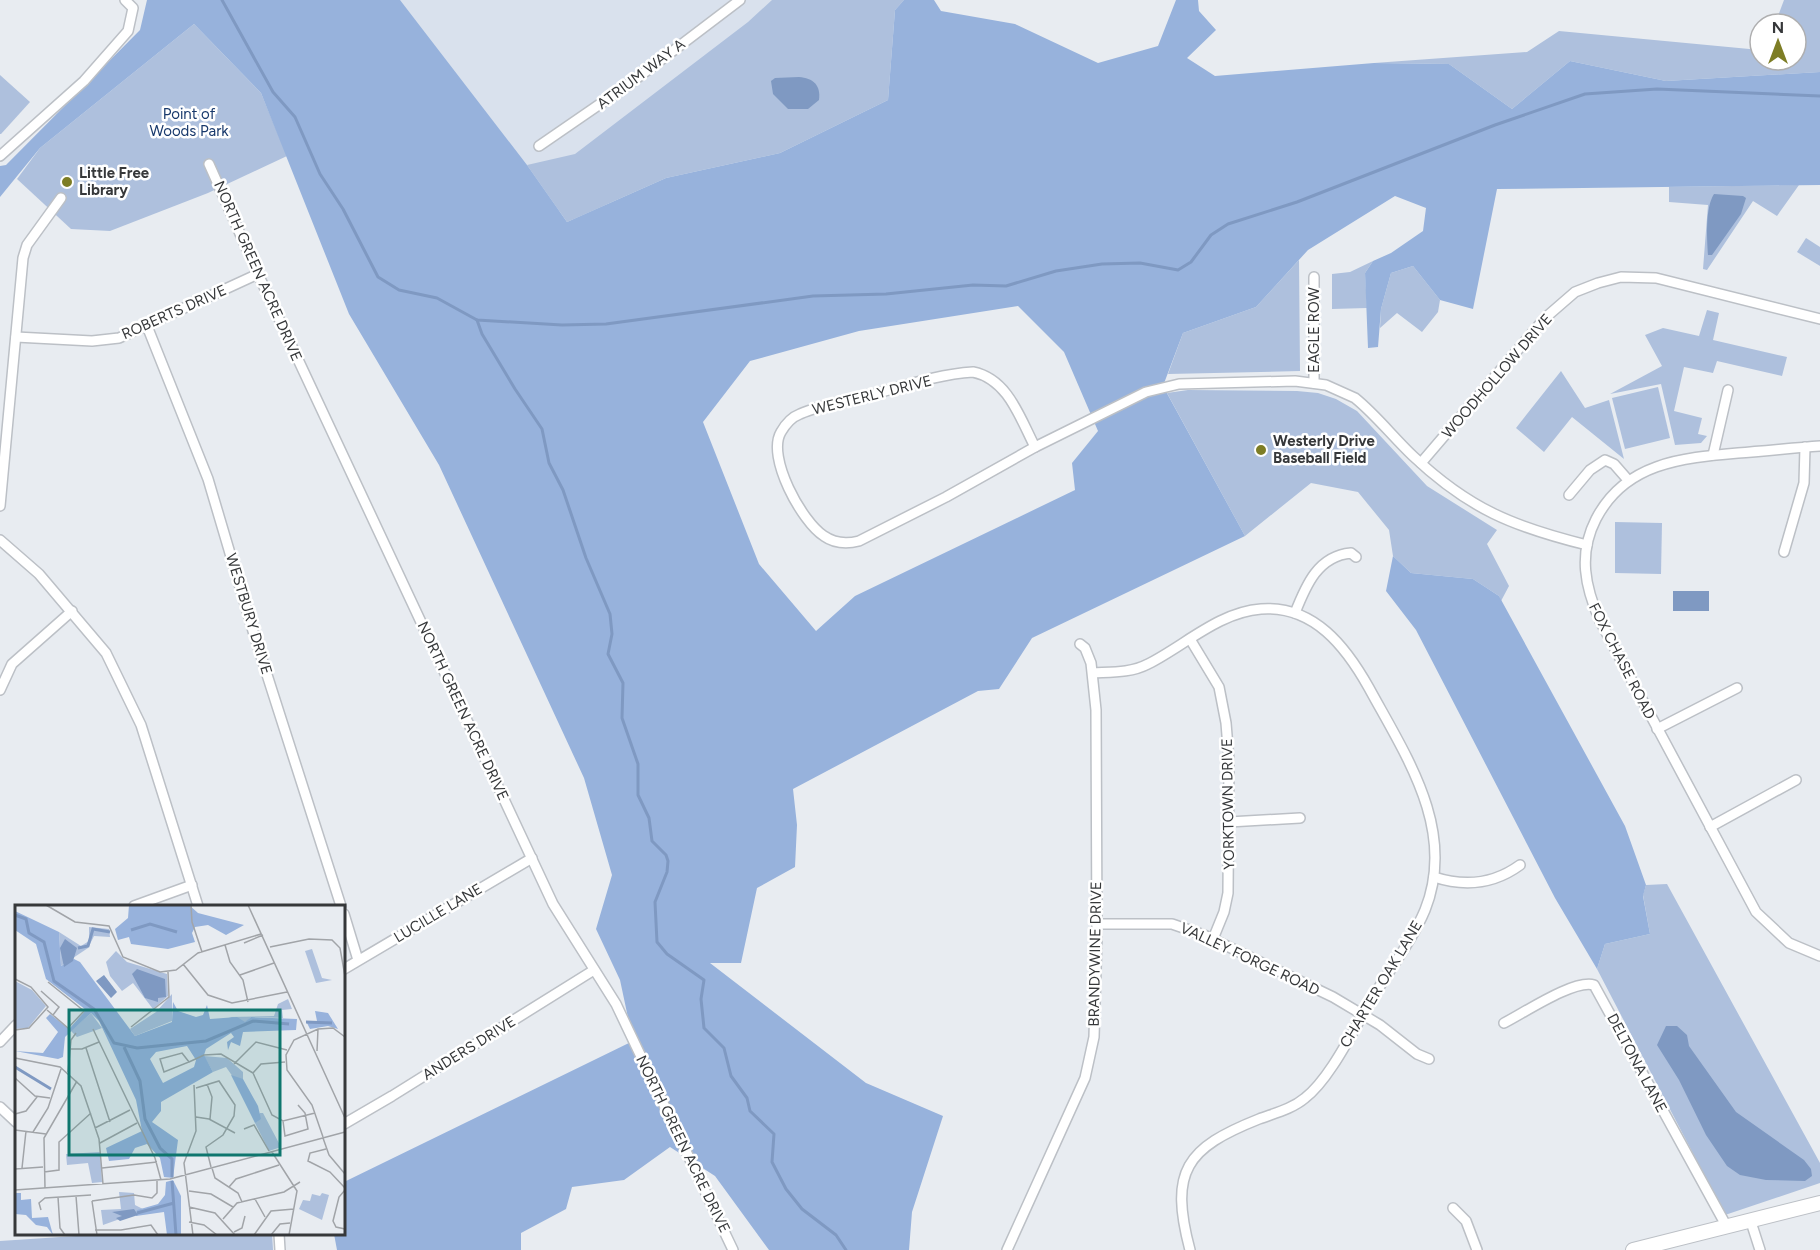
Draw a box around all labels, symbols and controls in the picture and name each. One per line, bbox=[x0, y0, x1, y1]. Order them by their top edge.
north arrow bbox=[1748, 12, 1808, 72]
text: N bbox=[1772, 18, 1784, 37]
street label: ATRIUM WAY A bbox=[593, 35, 689, 113]
park label: Point of Woods Park bbox=[149, 105, 229, 140]
place label: Little Free Library bbox=[79, 164, 150, 199]
marker: Little Free Library bbox=[60, 175, 74, 189]
street label: NORTH GREEN ACRE DRIVE bbox=[210, 178, 306, 364]
street label: ROBERTS DRIVE bbox=[119, 281, 229, 343]
street label: EAGLE ROW bbox=[1305, 287, 1323, 373]
street label: WOODHOLLOW DRIVE bbox=[1438, 310, 1556, 442]
street label: WESTERLY DRIVE bbox=[810, 371, 934, 419]
place label: Westerly Drive Baseball Field bbox=[1273, 432, 1375, 467]
marker: Westerly Drive Baseball Field bbox=[1254, 443, 1268, 457]
street label: WESTBURY DRIVE bbox=[222, 551, 276, 677]
street label: FOX CHASE ROAD bbox=[1585, 600, 1659, 722]
street label: NORTH GREEN ACRE DRIVE bbox=[414, 619, 512, 803]
street label: YORKTOWN DRIVE bbox=[1218, 738, 1238, 870]
street label: LUCILLE LANE bbox=[391, 880, 485, 946]
street label: BRANDYWINE DRIVE bbox=[1085, 881, 1105, 1027]
inset map bbox=[15, 905, 345, 1235]
street label: CHARTER OAK LANE bbox=[1336, 917, 1426, 1051]
street label: VALLEY FORGE ROAD bbox=[1177, 919, 1323, 999]
street label: DELTONA LANE bbox=[1603, 1010, 1671, 1116]
street label: ANDERS DRIVE bbox=[419, 1012, 519, 1084]
street label: NORTH GREEN ACRE DRIVE bbox=[632, 1052, 734, 1236]

